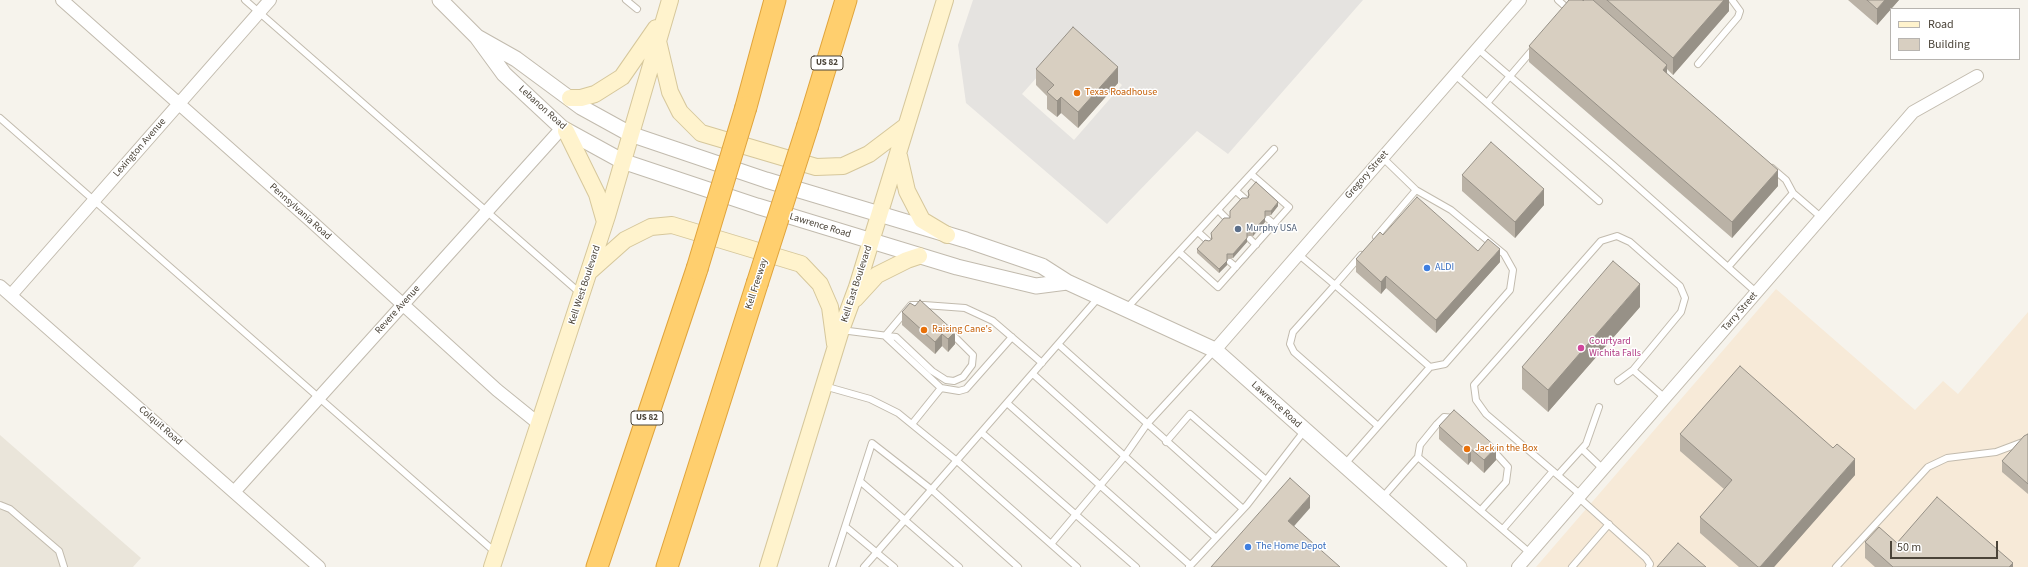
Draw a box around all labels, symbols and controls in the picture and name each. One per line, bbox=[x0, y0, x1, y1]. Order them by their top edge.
legend bbox=[1890, 8, 2020, 60]
text: Road bbox=[1928, 16, 1954, 33]
text: Building bbox=[1928, 36, 1970, 53]
road number: US 82 bbox=[811, 56, 843, 70]
street label: Lebanon Road bbox=[516, 83, 568, 133]
place label: Texas Roadhouse bbox=[1085, 87, 1157, 99]
marker: Texas Roadhouse bbox=[1072, 88, 1082, 98]
street label: Lexington Avenue bbox=[111, 116, 169, 180]
street label: Gregory Street bbox=[1343, 148, 1391, 202]
street label: Pennsylvania Road bbox=[267, 181, 333, 243]
street label: Lawrence Road bbox=[788, 211, 852, 241]
place label: Murphy USA bbox=[1246, 223, 1297, 235]
marker: Murphy USA bbox=[1233, 224, 1243, 234]
street label: Kell West Boulevard bbox=[567, 244, 603, 326]
street label: Kell East Boulevard bbox=[839, 244, 875, 324]
street label: Kell Freeway bbox=[743, 257, 771, 311]
place label: ALDI bbox=[1435, 262, 1454, 274]
marker: ALDI bbox=[1422, 263, 1432, 273]
street label: Revere Avenue bbox=[373, 283, 423, 337]
street label: Tarry Street bbox=[1720, 290, 1760, 334]
place label: Raising Cane's bbox=[932, 324, 992, 336]
marker: Raising Cane's bbox=[919, 325, 929, 335]
place label: Courtyard Wichita Falls bbox=[1589, 336, 1641, 360]
marker: Courtyard Wichita Falls bbox=[1576, 343, 1586, 353]
street label: Lawrence Road bbox=[1248, 379, 1304, 431]
street label: Colquit Road bbox=[136, 404, 184, 448]
road number: US 82 bbox=[631, 411, 663, 425]
place label: Jack in the Box bbox=[1475, 443, 1538, 455]
marker: Jack in the Box bbox=[1462, 444, 1472, 454]
scale bar bbox=[1892, 533, 2000, 559]
text: 50 m bbox=[1897, 539, 1921, 556]
place label: The Home Depot bbox=[1256, 541, 1326, 553]
marker: The Home Depot bbox=[1243, 542, 1253, 552]

